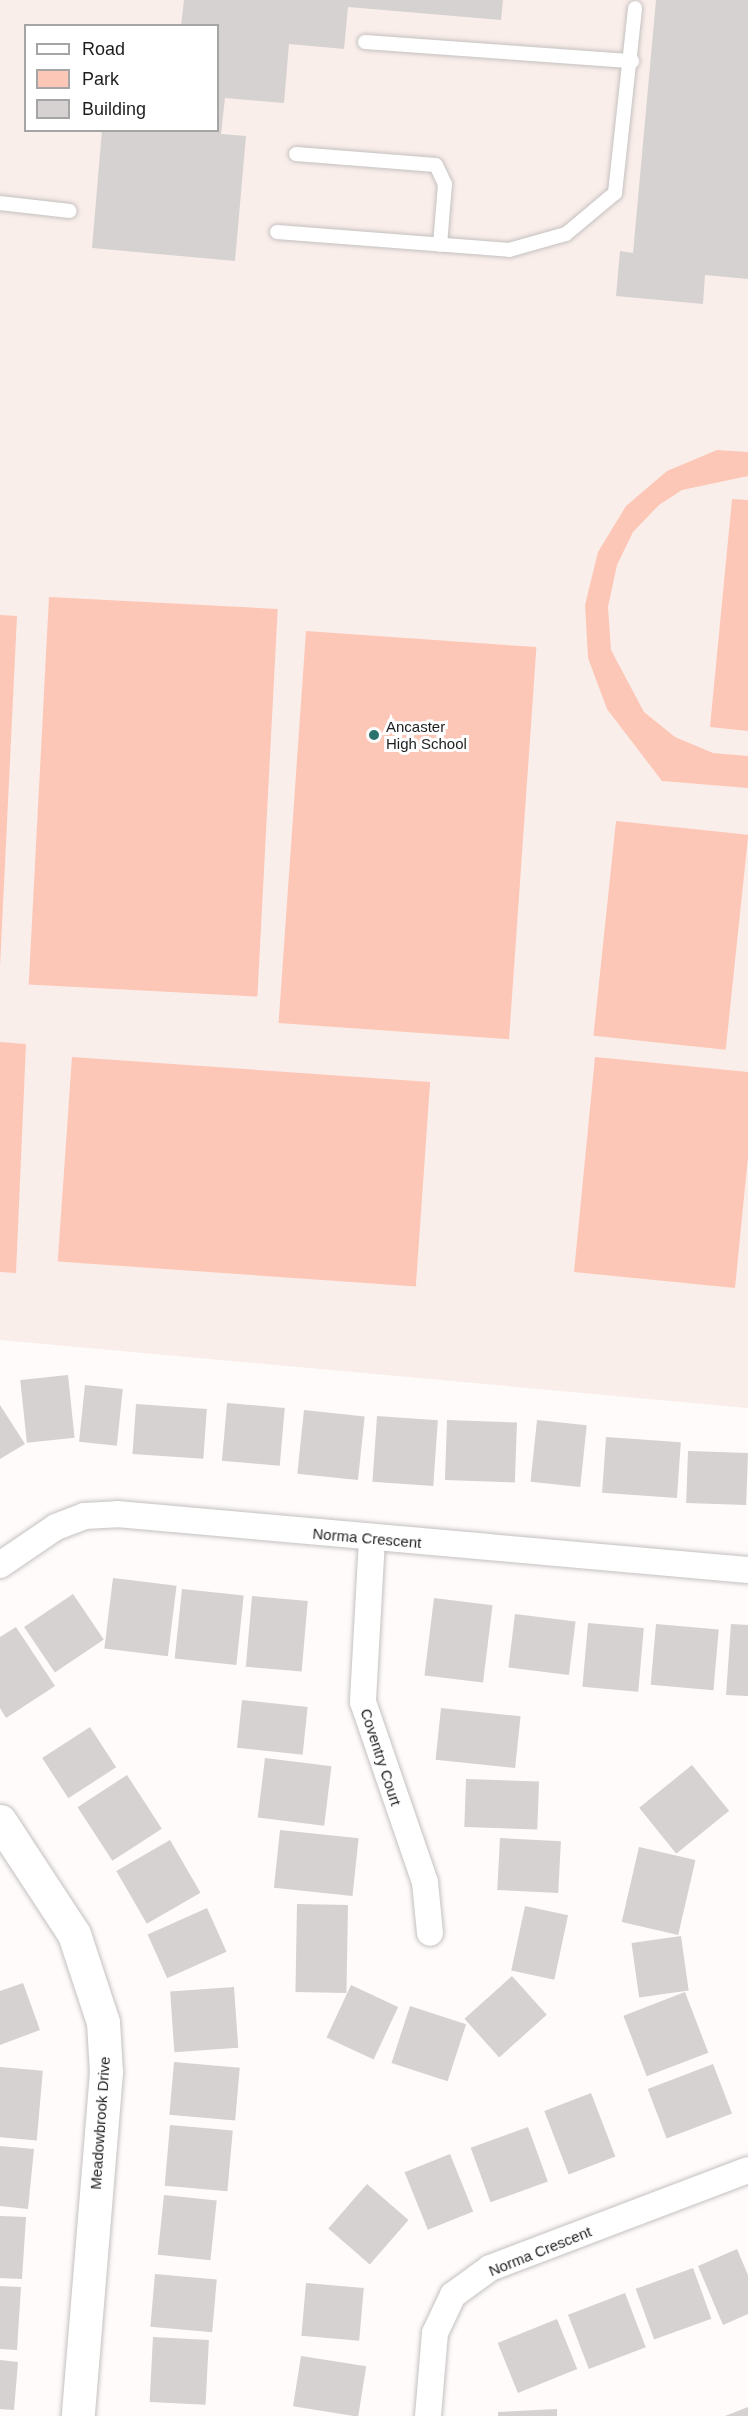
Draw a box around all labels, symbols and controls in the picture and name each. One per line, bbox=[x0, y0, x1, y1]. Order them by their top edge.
legend bbox=[24, 24, 219, 132]
text: Road bbox=[82, 39, 125, 59]
text: Park bbox=[82, 69, 119, 89]
text: Building bbox=[82, 99, 146, 119]
place label: Ancaster High School bbox=[386, 717, 467, 752]
marker: Ancaster High School bbox=[367, 728, 381, 742]
street label: Norma Crescent bbox=[312, 1524, 422, 1552]
street label: Coventry Court bbox=[357, 1706, 405, 1808]
street label: Meadowbrook Drive bbox=[86, 2056, 114, 2190]
street label: Norma Crescent bbox=[486, 2222, 594, 2280]

